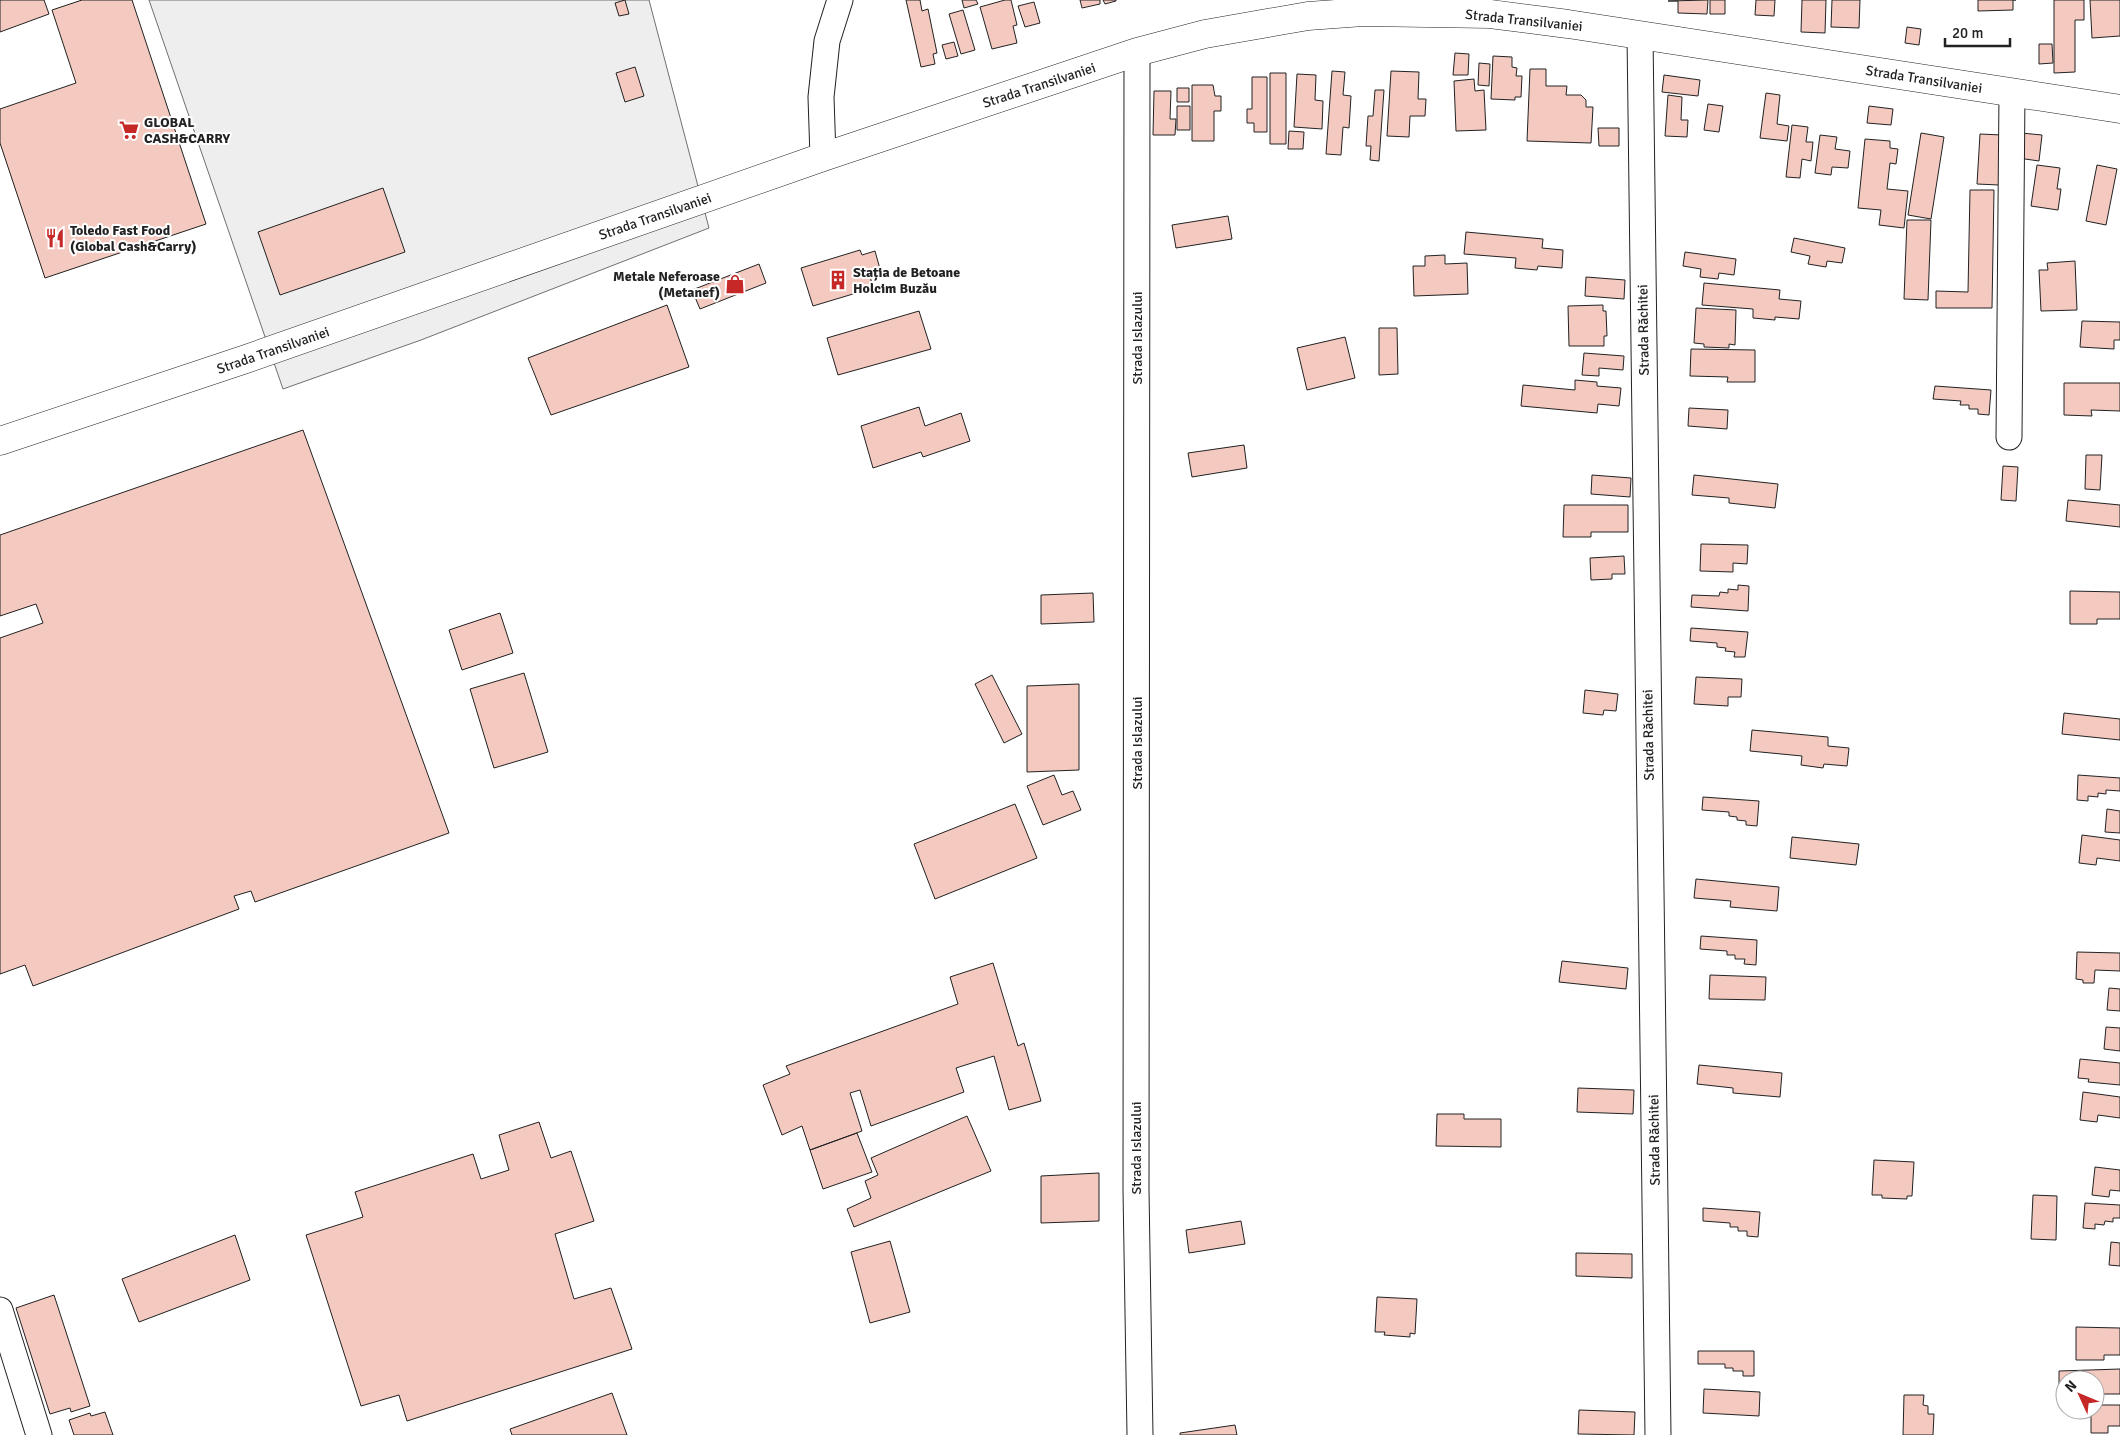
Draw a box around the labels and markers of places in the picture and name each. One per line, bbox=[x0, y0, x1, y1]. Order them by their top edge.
place label: GLOBAL CASH&CARRY bbox=[144, 114, 231, 147]
supermarket icon: GLOBAL CASH&CARRY bbox=[118, 119, 140, 141]
place label: Toledo Fast Food (Global Cash&Carry) bbox=[70, 222, 196, 255]
restaurant icon: Toledo Fast Food (Global Cash&Carry) bbox=[44, 227, 66, 249]
place label: Stația de Betoane Holcim Buzău bbox=[853, 264, 960, 297]
place label: Metale Neferoase (Metanef) bbox=[613, 268, 720, 301]
building icon: Stația de Betoane Holcim Buzău bbox=[827, 269, 849, 291]
shop icon: Metale Neferoase (Metanef) bbox=[724, 273, 746, 295]

